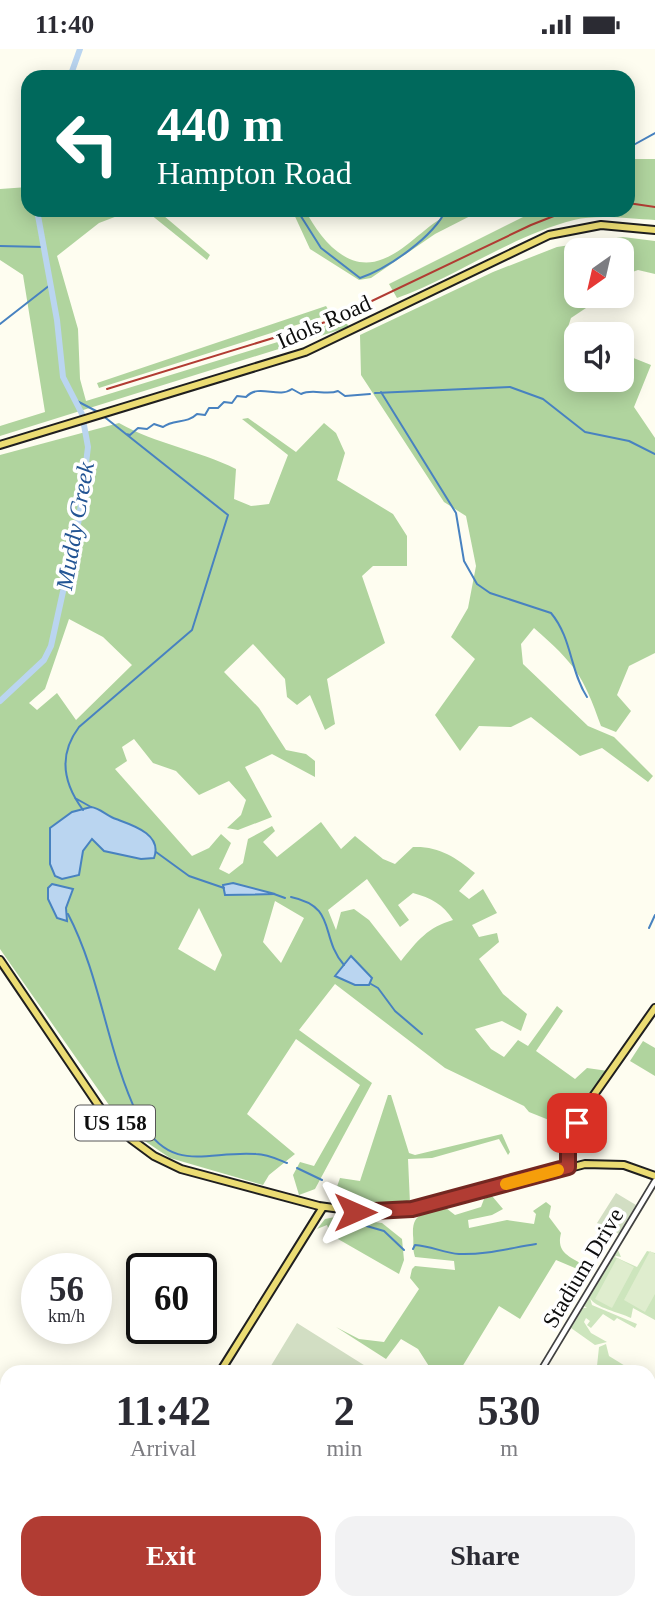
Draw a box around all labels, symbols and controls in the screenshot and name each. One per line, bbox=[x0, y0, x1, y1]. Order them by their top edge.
text: 11:40 bbox=[35, 10, 94, 39]
text: 440 m bbox=[157, 97, 284, 152]
icon: left bbox=[42, 98, 133, 189]
text: Hampton Road bbox=[157, 155, 352, 191]
north arrow bbox=[564, 238, 634, 308]
map controls bbox=[564, 238, 634, 392]
street label: Idols Road bbox=[273, 290, 375, 354]
button: sound bbox=[564, 322, 634, 392]
water label: Muddy Creek bbox=[51, 460, 99, 593]
pin bbox=[547, 1093, 607, 1153]
icon: arrive bbox=[558, 1104, 596, 1142]
road number: US 158 bbox=[75, 1105, 155, 1141]
position arrow bbox=[318, 1175, 392, 1249]
street label: Stadium Drive bbox=[538, 1204, 628, 1332]
speed limit sign: 60 bbox=[126, 1253, 217, 1344]
text: 56 bbox=[49, 1270, 84, 1309]
text: km/h bbox=[48, 1306, 85, 1326]
text: 11:42 bbox=[115, 1388, 211, 1434]
text: 2 bbox=[334, 1388, 355, 1434]
text: 530 bbox=[478, 1388, 541, 1434]
text: Arrival bbox=[130, 1436, 196, 1461]
text: min bbox=[326, 1436, 362, 1461]
text: m bbox=[500, 1436, 518, 1461]
button: Exit bbox=[21, 1516, 321, 1596]
button: Share bbox=[335, 1516, 635, 1596]

